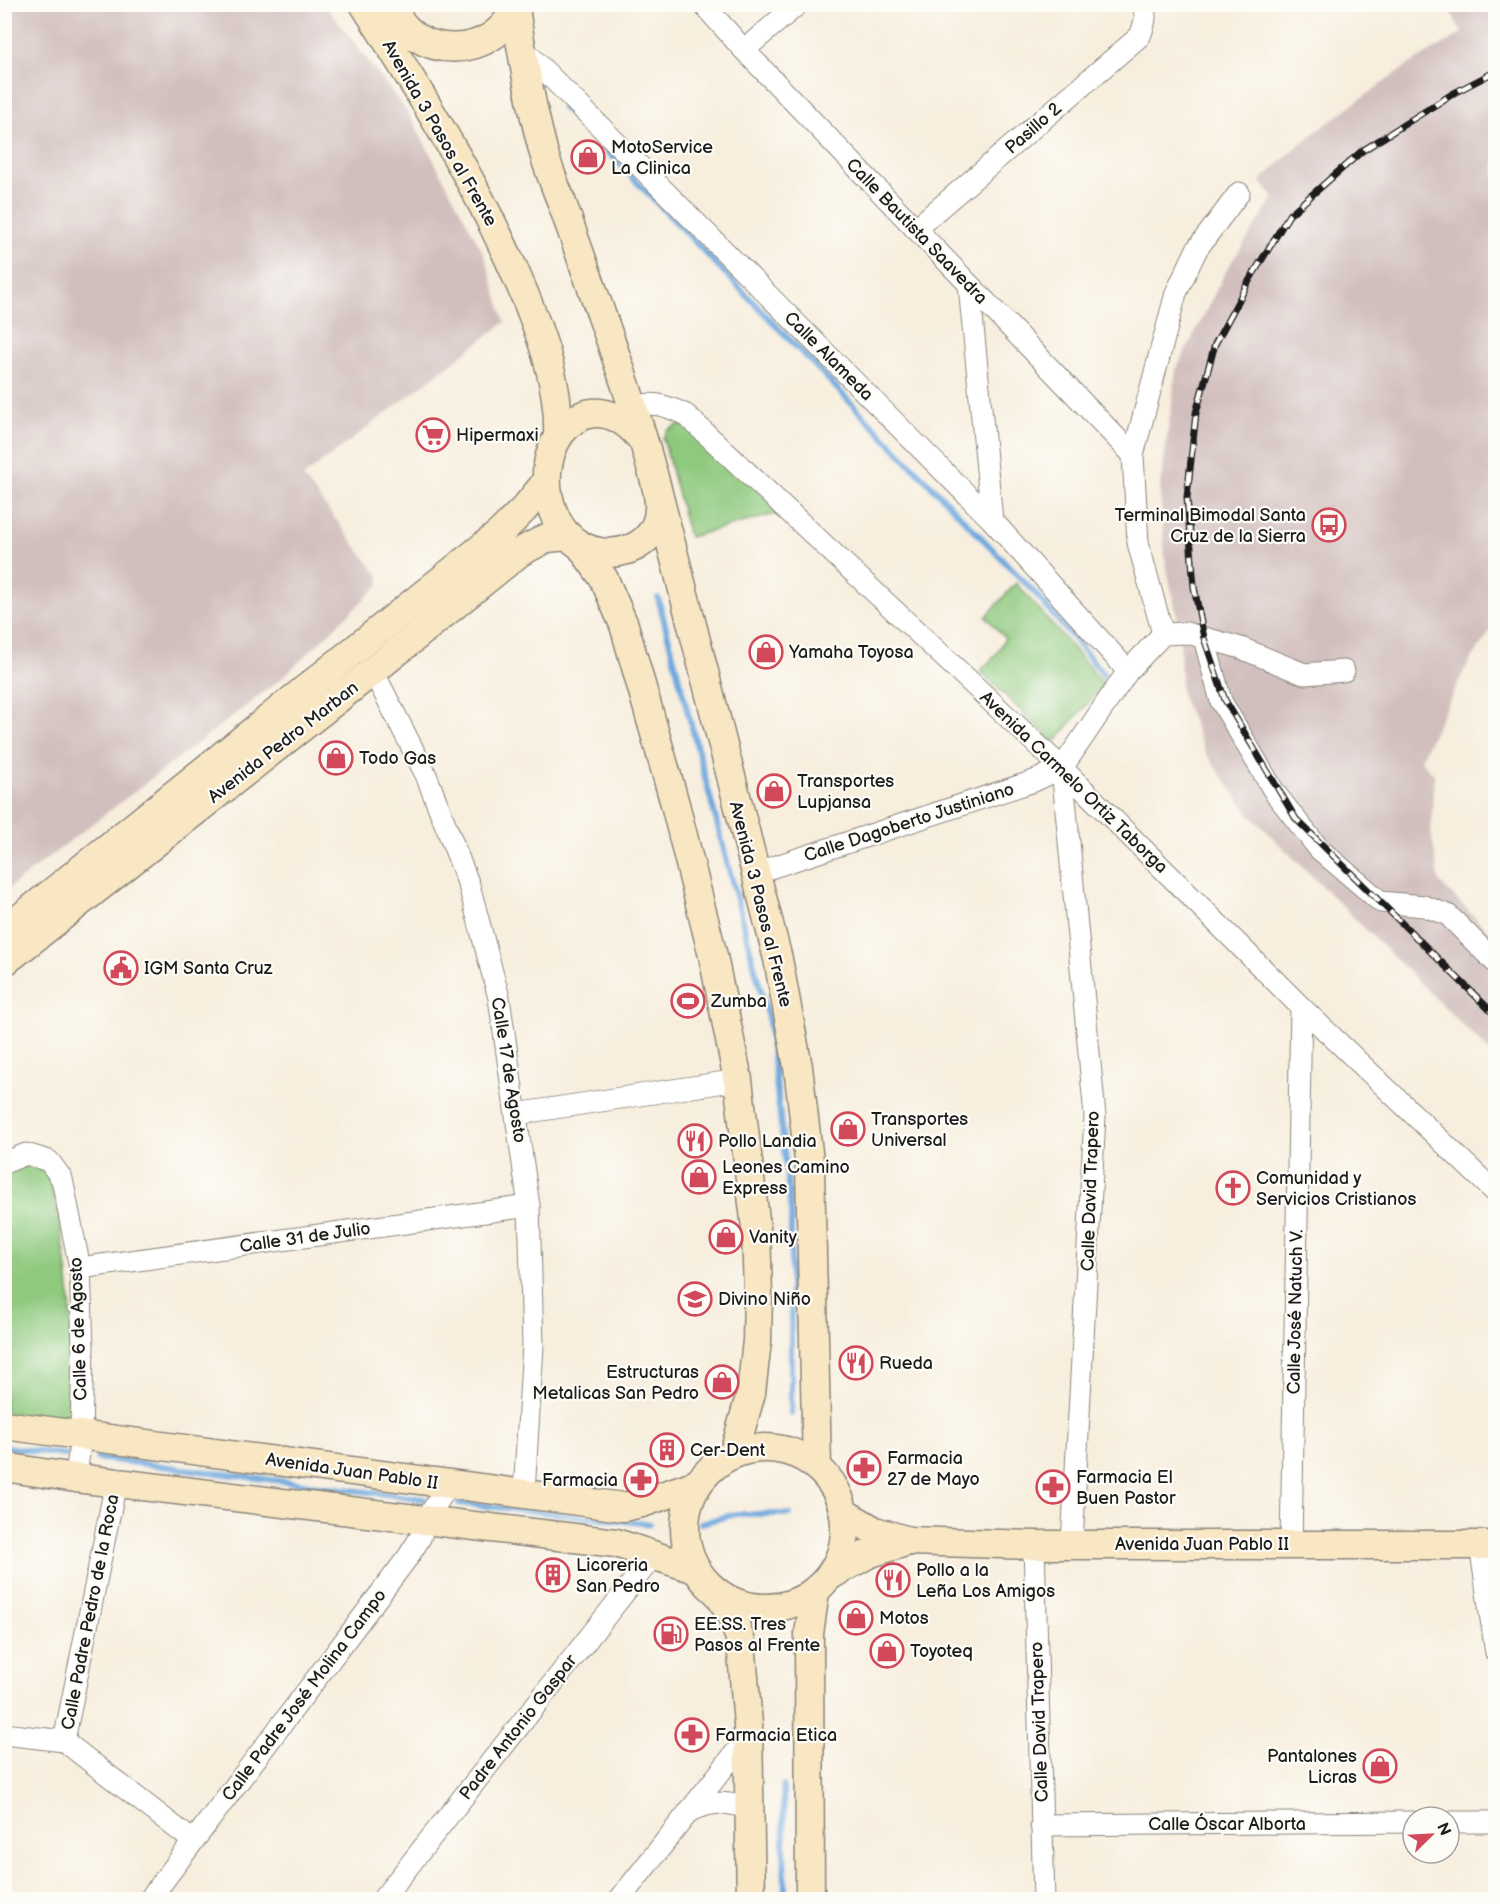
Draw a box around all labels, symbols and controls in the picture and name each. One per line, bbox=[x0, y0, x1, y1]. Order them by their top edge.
street label: Avenida 3 Pasos al Frente bbox=[378, 36, 502, 230]
street label: Pasillo 2 bbox=[1001, 98, 1066, 158]
place label: MotoService La Clinica bbox=[611, 137, 713, 179]
shop icon: MotoService La Clinica bbox=[570, 139, 606, 175]
street label: Calle Bautista Saavedra bbox=[842, 154, 992, 309]
street label: Calle Alameda bbox=[780, 307, 878, 405]
supermarket icon: Hipermaxi bbox=[415, 417, 451, 453]
place label: Hipermaxi bbox=[456, 425, 539, 446]
place label: Terminal Bimodal Santa Cruz de la Sierra bbox=[1115, 505, 1306, 547]
bus stop icon: Terminal Bimodal Santa Cruz de la Sierra bbox=[1311, 507, 1347, 543]
shop icon: Yamaha Toyosa bbox=[748, 634, 784, 670]
place label: Yamaha Toyosa bbox=[788, 642, 914, 663]
street label: Avenida Pedro Marban bbox=[204, 677, 363, 808]
street label: Avenida Carmelo Ortiz Taborga bbox=[975, 687, 1172, 878]
shop icon: Todo Gas bbox=[318, 740, 354, 776]
place label: Todo Gas bbox=[359, 748, 436, 769]
place label: Transportes Lupjansa bbox=[797, 771, 894, 813]
shop icon: Transportes Lupjansa bbox=[756, 773, 792, 809]
street label: Calle Dagoberto Justiniano bbox=[801, 779, 1017, 866]
street label: Avenida 3 Pasos al Frente bbox=[725, 799, 796, 1010]
public building icon: IGM Santa Cruz bbox=[103, 950, 139, 986]
place label: IGM Santa Cruz bbox=[144, 958, 273, 979]
sports icon: Zumba bbox=[670, 983, 706, 1019]
place label: Zumba bbox=[710, 991, 767, 1012]
street label: Calle 17 de Agosto bbox=[487, 996, 530, 1144]
place label: Transportes Universal bbox=[871, 1109, 968, 1151]
street label: Calle David Trapero bbox=[1077, 1110, 1104, 1272]
shop icon: Transportes Universal bbox=[830, 1111, 866, 1147]
restaurant icon: Pollo Landia bbox=[677, 1123, 713, 1159]
place label: Pollo Landia bbox=[718, 1131, 817, 1152]
place label: Leones Camino Express bbox=[722, 1157, 850, 1199]
shop icon: Leones Camino Express bbox=[681, 1159, 717, 1195]
place label: Comunidad y Servicios Cristianos bbox=[1256, 1168, 1416, 1210]
church icon: Comunidad y Servicios Cristianos bbox=[1215, 1170, 1251, 1206]
street label: Calle 31 de Julio bbox=[238, 1218, 372, 1257]
shop icon: Vanity bbox=[708, 1219, 744, 1255]
place label: Vanity bbox=[749, 1227, 798, 1248]
street label: Calle José Natuch V. bbox=[1284, 1229, 1307, 1395]
street label: Calle 6 de Agosto bbox=[66, 1257, 91, 1401]
school or university icon: Divino Niño bbox=[677, 1281, 713, 1317]
place label: Divino Niño bbox=[718, 1289, 811, 1310]
restaurant icon: Rueda bbox=[838, 1345, 874, 1381]
place label: Rueda bbox=[879, 1353, 933, 1374]
place label: Estructuras Metalicas San Pedro bbox=[532, 1362, 699, 1404]
shop icon: Estructuras Metalicas San Pedro bbox=[704, 1364, 740, 1400]
building icon: Cer-Dent bbox=[649, 1432, 685, 1468]
place label: Cer-Dent bbox=[690, 1440, 766, 1461]
place label: Farmacia 27 de Mayo bbox=[887, 1448, 980, 1490]
street label: Avenida Juan Pablo II bbox=[264, 1449, 440, 1494]
pharmacy icon: Farmacia 27 de Mayo bbox=[846, 1450, 882, 1486]
pharmacy icon: Farmacia bbox=[623, 1462, 659, 1498]
place label: Farmacia El Buen Pastor bbox=[1076, 1467, 1176, 1509]
pharmacy icon: Farmacia El Buen Pastor bbox=[1035, 1469, 1071, 1505]
place label: Farmacia bbox=[542, 1470, 618, 1491]
street label: Calle Padre Pedro de la Roca bbox=[57, 1492, 124, 1732]
street label: Avenida Juan Pablo II bbox=[1115, 1534, 1289, 1555]
place label: Licoreria San Pedro bbox=[576, 1555, 660, 1597]
building icon: Licoreria San Pedro bbox=[535, 1557, 571, 1593]
place label: Pollo a la Leña Los Amigos bbox=[916, 1560, 1055, 1602]
restaurant icon: Pollo a la Leña Los Amigos bbox=[875, 1562, 911, 1598]
street label: Calle Padre José Molina Campo bbox=[218, 1585, 391, 1805]
shop icon: Motos bbox=[838, 1600, 874, 1636]
place label: Motos bbox=[879, 1608, 929, 1629]
place label: EE.SS. Tres Pasos al Frente bbox=[694, 1614, 820, 1656]
fuel station icon: EE.SS. Tres Pasos al Frente bbox=[653, 1616, 689, 1652]
shop icon: Toyoteq bbox=[869, 1633, 905, 1669]
place label: Toyoteq bbox=[910, 1641, 973, 1662]
street label: Calle David Trapero bbox=[1026, 1641, 1053, 1803]
street label: Padre Antonio Gaspar bbox=[455, 1650, 582, 1804]
pharmacy icon: Farmacia Etica bbox=[674, 1717, 710, 1753]
place label: Farmacia Etica bbox=[715, 1725, 837, 1746]
place label: Pantalones Licras bbox=[1267, 1746, 1357, 1788]
shop icon: Pantalones Licras bbox=[1362, 1748, 1398, 1784]
north arrow bbox=[1401, 1805, 1461, 1865]
street label: Calle Óscar Alborta bbox=[1148, 1812, 1306, 1835]
text: N bbox=[1432, 1820, 1454, 1839]

